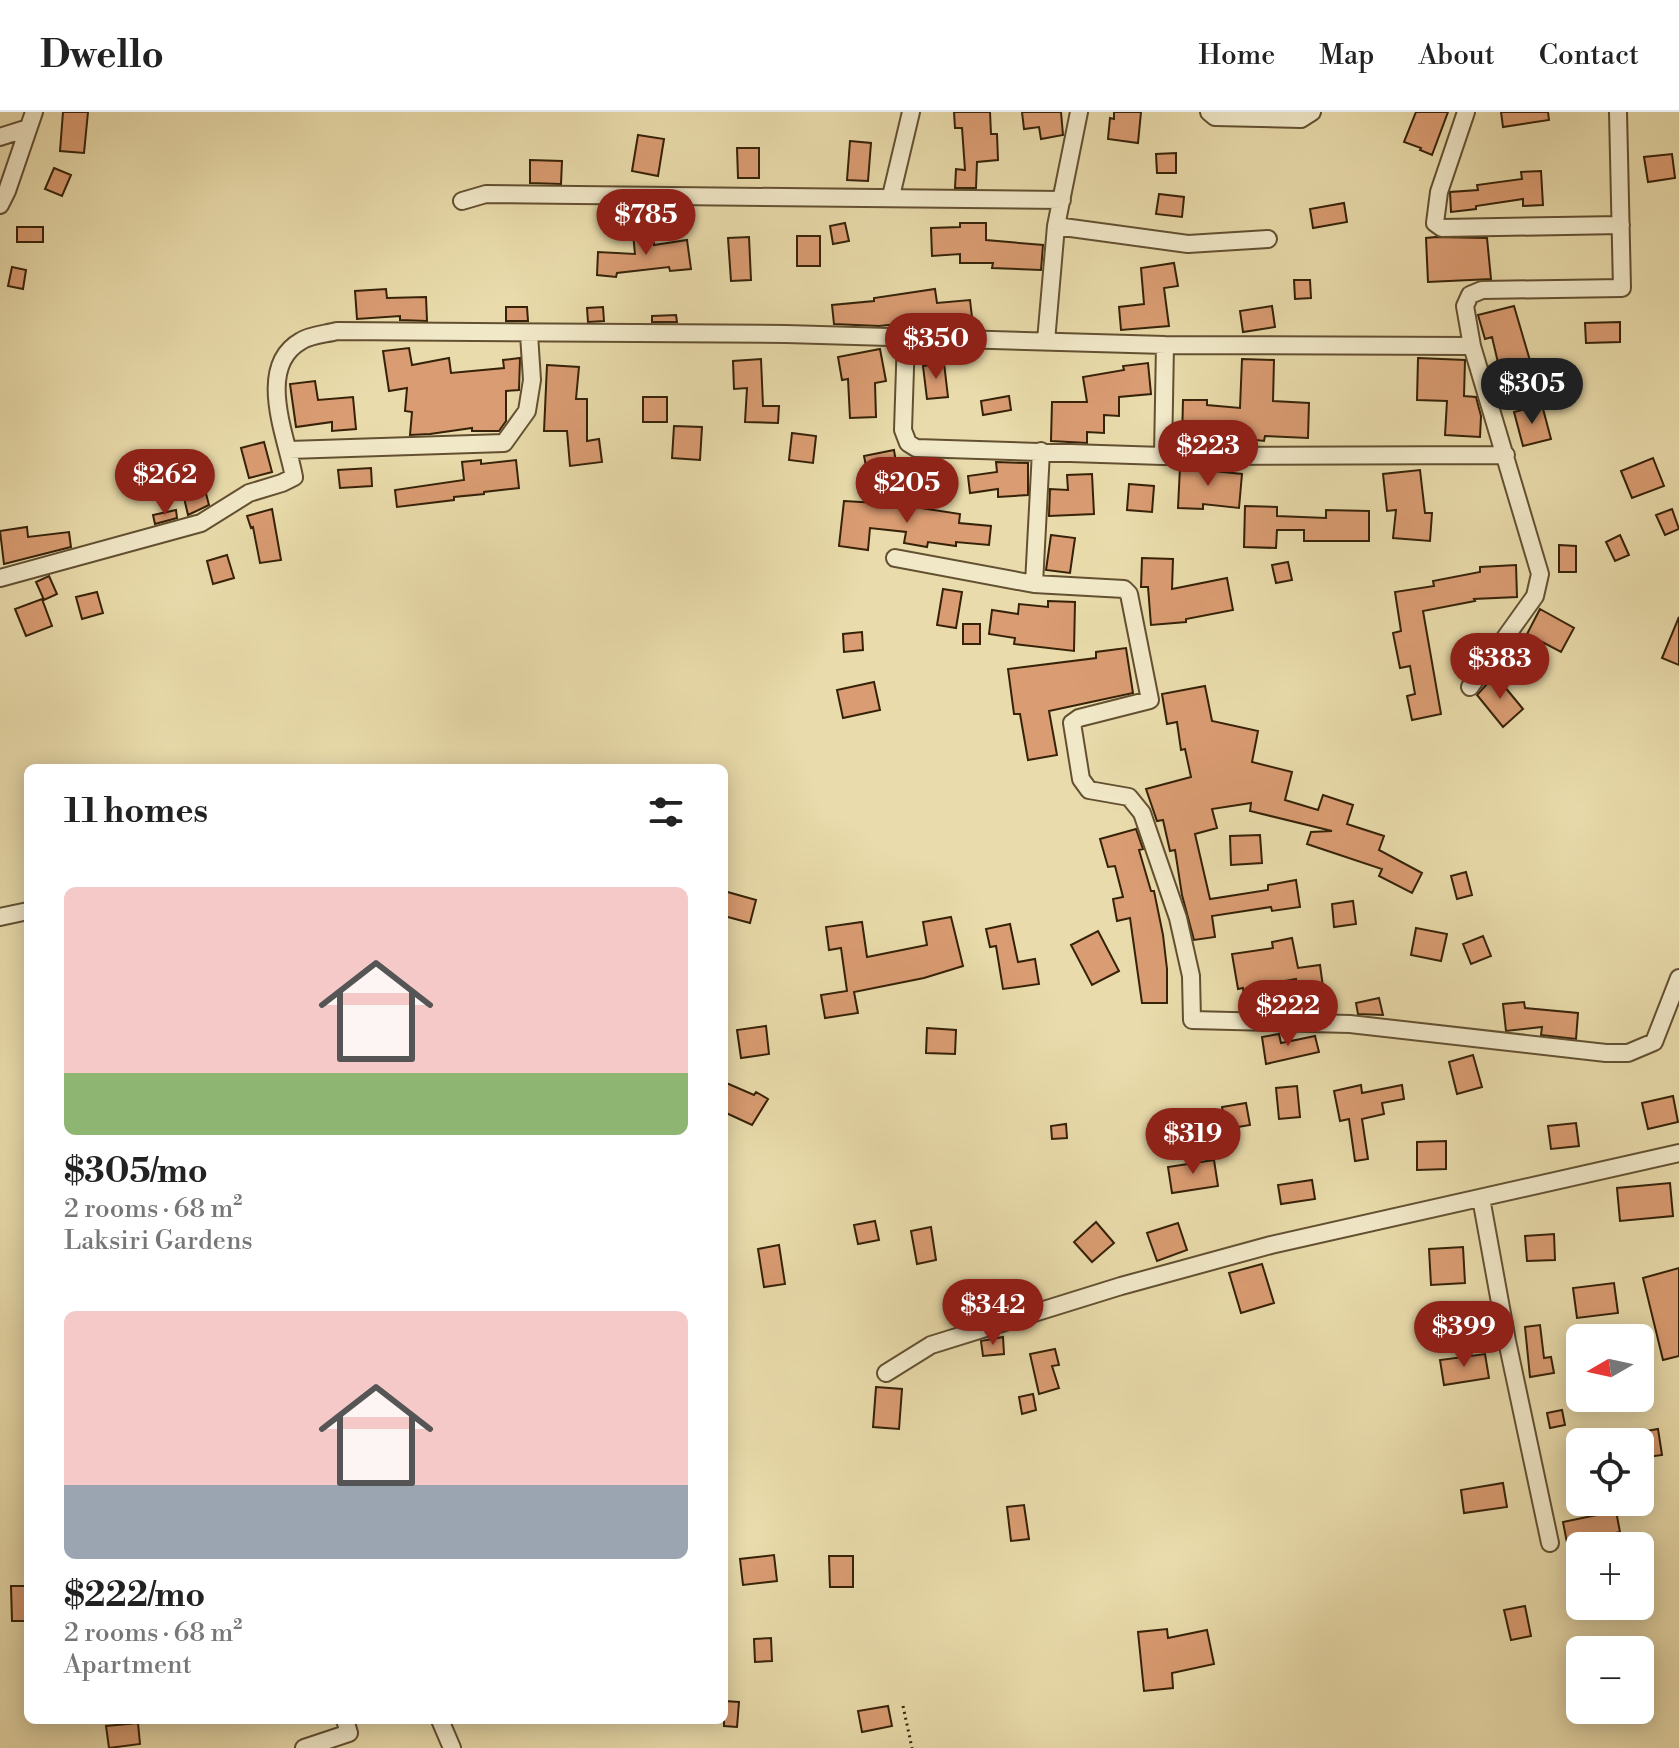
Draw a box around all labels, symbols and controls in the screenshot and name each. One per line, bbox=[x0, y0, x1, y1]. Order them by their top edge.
text: Dwello bbox=[40, 32, 164, 79]
text: Home bbox=[1199, 38, 1275, 73]
text: Map bbox=[1319, 38, 1374, 73]
text: About bbox=[1418, 38, 1495, 73]
text: Contact bbox=[1539, 38, 1639, 73]
pin: $785 bbox=[599, 189, 693, 257]
text: $785 bbox=[614, 199, 678, 231]
pin: $350 bbox=[889, 313, 983, 381]
text: $350 bbox=[903, 323, 969, 355]
pin: $305 bbox=[1485, 358, 1579, 426]
text: $305 bbox=[1499, 368, 1565, 400]
pin: $223 bbox=[1161, 420, 1255, 488]
text: $223 bbox=[1176, 430, 1240, 462]
pin: $262 bbox=[118, 449, 212, 517]
pin: $205 bbox=[860, 457, 954, 525]
text: $262 bbox=[133, 459, 197, 491]
text: $205 bbox=[874, 467, 940, 499]
pin: $383 bbox=[1453, 633, 1547, 701]
text: $383 bbox=[1468, 643, 1532, 675]
icon: filters bbox=[644, 790, 688, 834]
text: 11 homes bbox=[64, 791, 208, 833]
icon: home bbox=[304, 939, 448, 1083]
pin: $222 bbox=[1241, 980, 1335, 1048]
text: $222 bbox=[1256, 990, 1320, 1022]
pin: $319 bbox=[1146, 1108, 1240, 1176]
text: $319 bbox=[1164, 1118, 1222, 1150]
text: $305/mo bbox=[64, 1151, 208, 1193]
text: 2 rooms · 68 m² bbox=[64, 1193, 242, 1225]
text: Laksiri Gardens bbox=[64, 1225, 253, 1257]
pin: $342 bbox=[946, 1279, 1040, 1347]
text: $342 bbox=[960, 1289, 1026, 1321]
pin: $399 bbox=[1417, 1301, 1511, 1369]
text: $399 bbox=[1432, 1311, 1496, 1343]
north arrow bbox=[1566, 1324, 1654, 1412]
map controls bbox=[1566, 1324, 1654, 1724]
icon: home bbox=[304, 1363, 448, 1507]
button: locate bbox=[1566, 1428, 1654, 1516]
button: + bbox=[1566, 1532, 1654, 1620]
text: $222/mo bbox=[64, 1575, 205, 1617]
text: 2 rooms · 68 m² bbox=[64, 1617, 242, 1649]
button: − bbox=[1566, 1636, 1654, 1724]
text: Apartment bbox=[64, 1649, 192, 1681]

